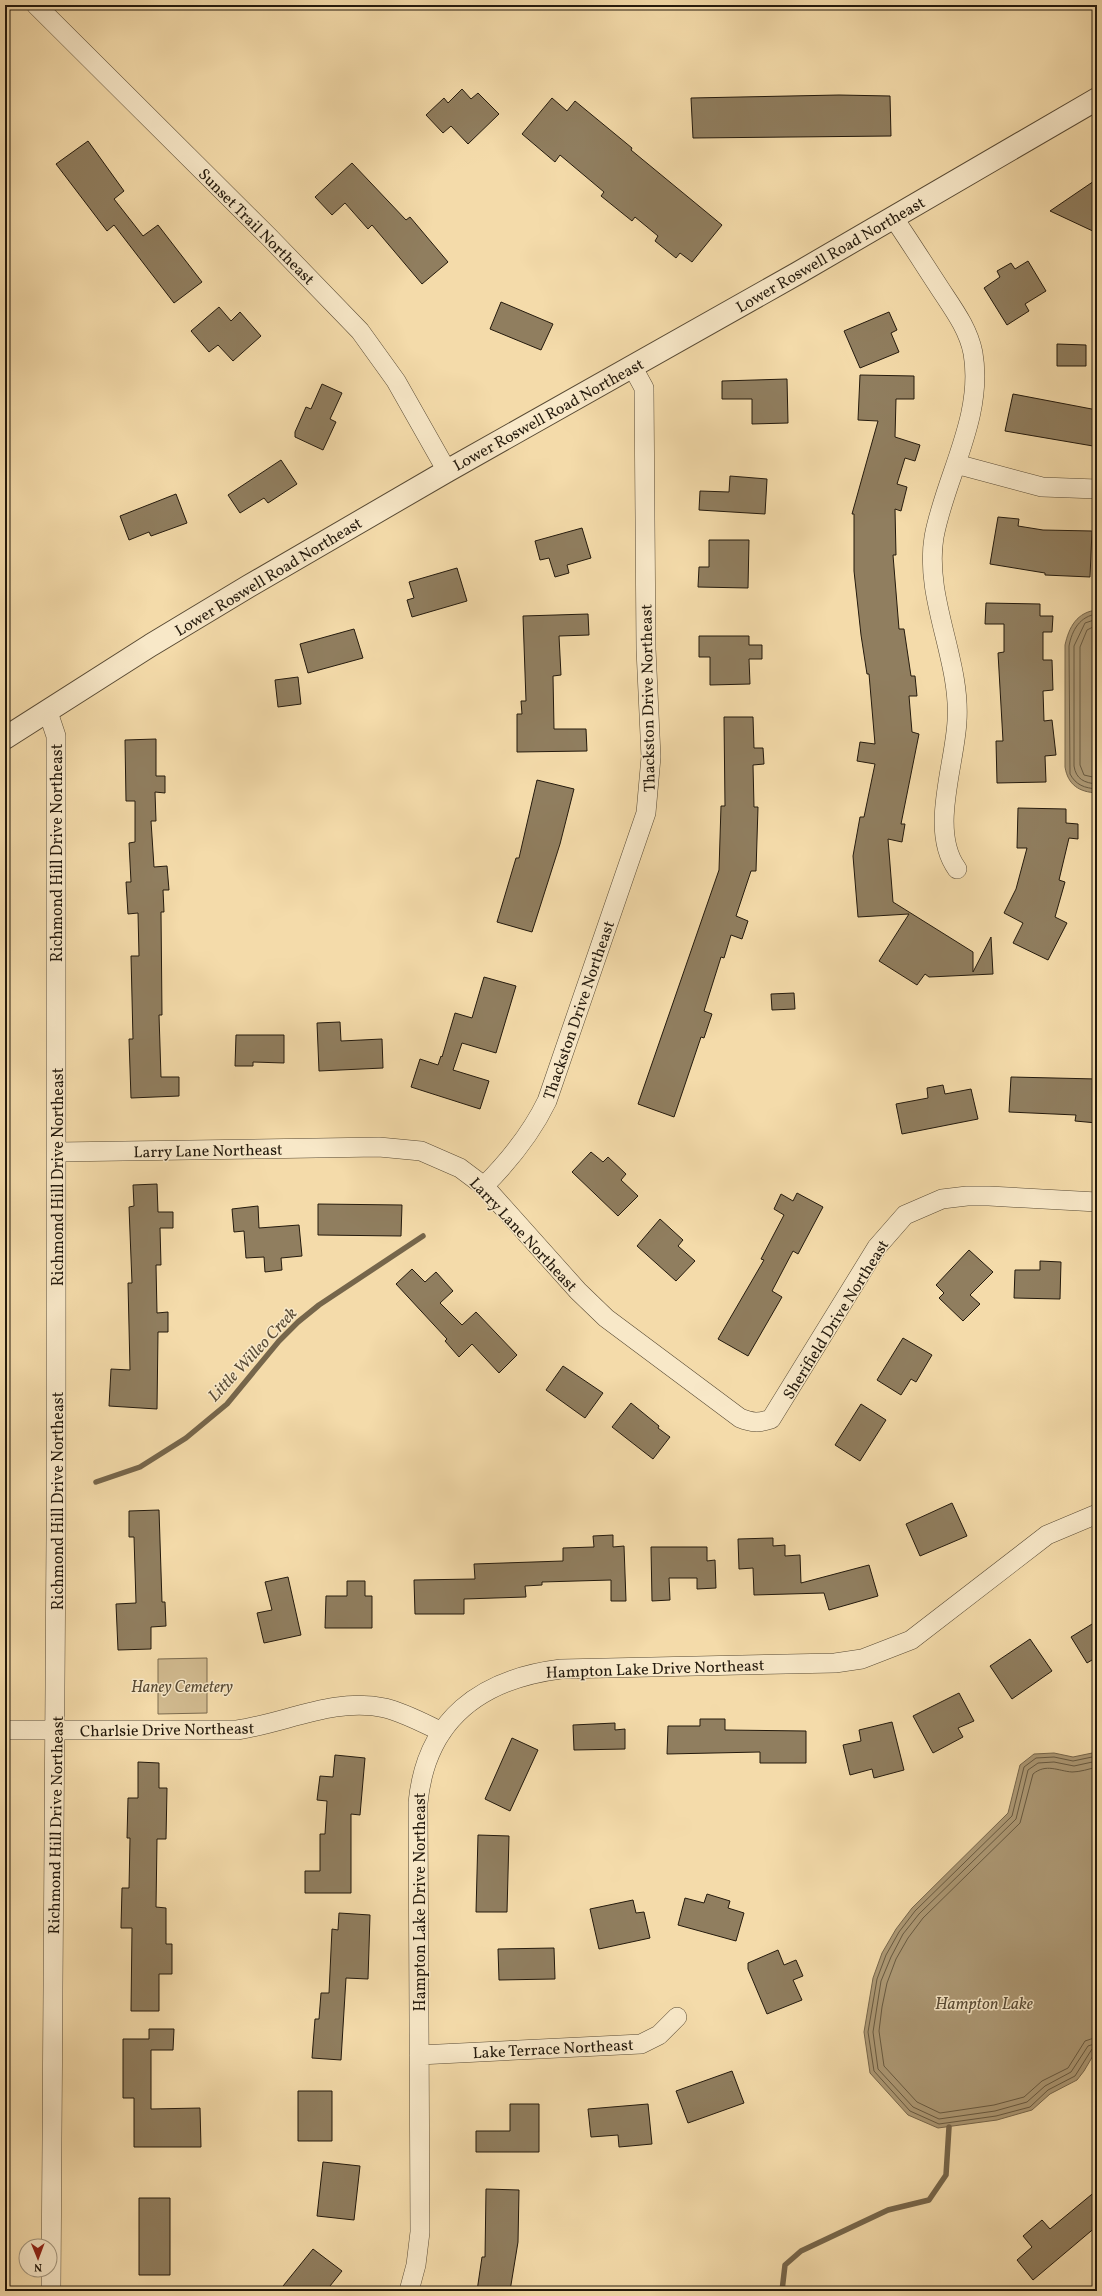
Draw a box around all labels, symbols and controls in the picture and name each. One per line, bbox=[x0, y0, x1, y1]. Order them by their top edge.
street label: Sunset Trail Northeast bbox=[192, 164, 319, 291]
street label: Lower Roswell Road Northeast bbox=[732, 192, 930, 319]
street label: Lower Roswell Road Northeast bbox=[450, 354, 649, 477]
street label: Lower Roswell Road Northeast bbox=[171, 513, 367, 642]
street label: Thackston Drive Northeast bbox=[636, 603, 662, 792]
street label: Richmond Hill Drive Northeast bbox=[47, 743, 69, 962]
street label: Thackston Drive Northeast bbox=[539, 918, 621, 1103]
street label: Richmond Hill Drive Northeast bbox=[48, 1067, 70, 1286]
street label: Larry Lane Northeast bbox=[133, 1140, 283, 1164]
street label: Larry Lane Northeast bbox=[464, 1173, 582, 1298]
street label: Sherifield Drive Northeast bbox=[778, 1236, 895, 1404]
water label: Little Willeo Creek bbox=[203, 1303, 303, 1407]
street label: Richmond Hill Drive Northeast bbox=[48, 1391, 70, 1610]
street label: Hampton Lake Drive Northeast bbox=[545, 1655, 765, 1685]
park label: Haney Cemetery bbox=[131, 1677, 233, 1699]
street label: Richmond Hill Drive Northeast bbox=[44, 1715, 70, 1935]
street label: Charlsie Drive Northeast bbox=[80, 1718, 255, 1744]
street label: Hampton Lake Drive Northeast bbox=[410, 1792, 432, 2011]
water label: Hampton Lake bbox=[935, 1993, 1034, 2016]
street label: Lake Terrace Northeast bbox=[472, 2035, 635, 2065]
north arrow bbox=[18, 2238, 58, 2278]
text: N bbox=[34, 2259, 42, 2274]

